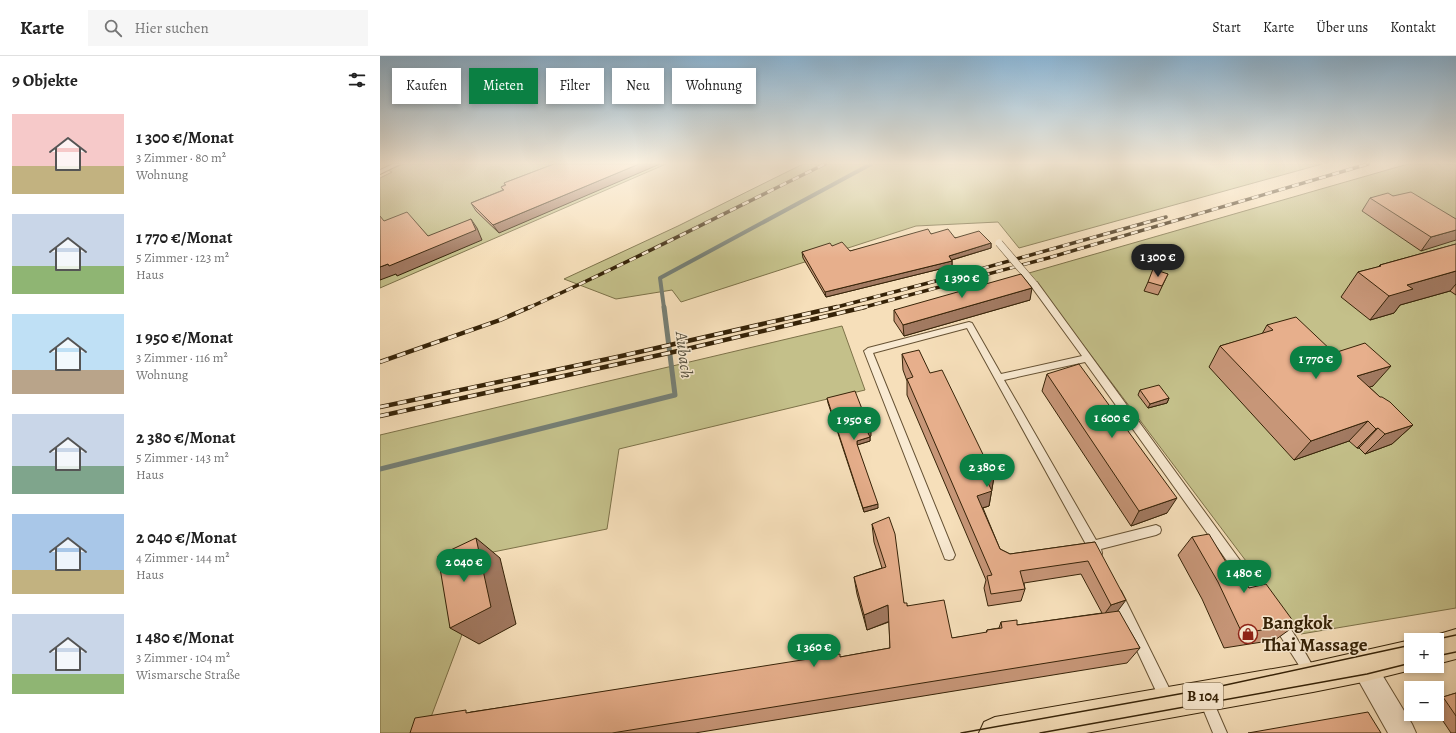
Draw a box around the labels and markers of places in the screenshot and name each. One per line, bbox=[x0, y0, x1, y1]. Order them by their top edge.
pin: 1 300 € bbox=[1121, 244, 1195, 278]
pin: 1 390 € bbox=[925, 265, 999, 299]
pin: 1 770 € bbox=[1279, 346, 1353, 380]
pin: 1 600 € bbox=[1075, 405, 1149, 439]
pin: 1 950 € bbox=[817, 407, 891, 441]
pin: 2 380 € bbox=[950, 454, 1024, 488]
pin: 2 040 € bbox=[427, 549, 501, 583]
pin: 1 480 € bbox=[1207, 560, 1281, 594]
place label: Bangkok Thai Massage bbox=[1262, 610, 1368, 658]
shop icon: Bangkok Thai Massage bbox=[1237, 623, 1259, 645]
pin: 1 360 € bbox=[777, 634, 851, 668]

